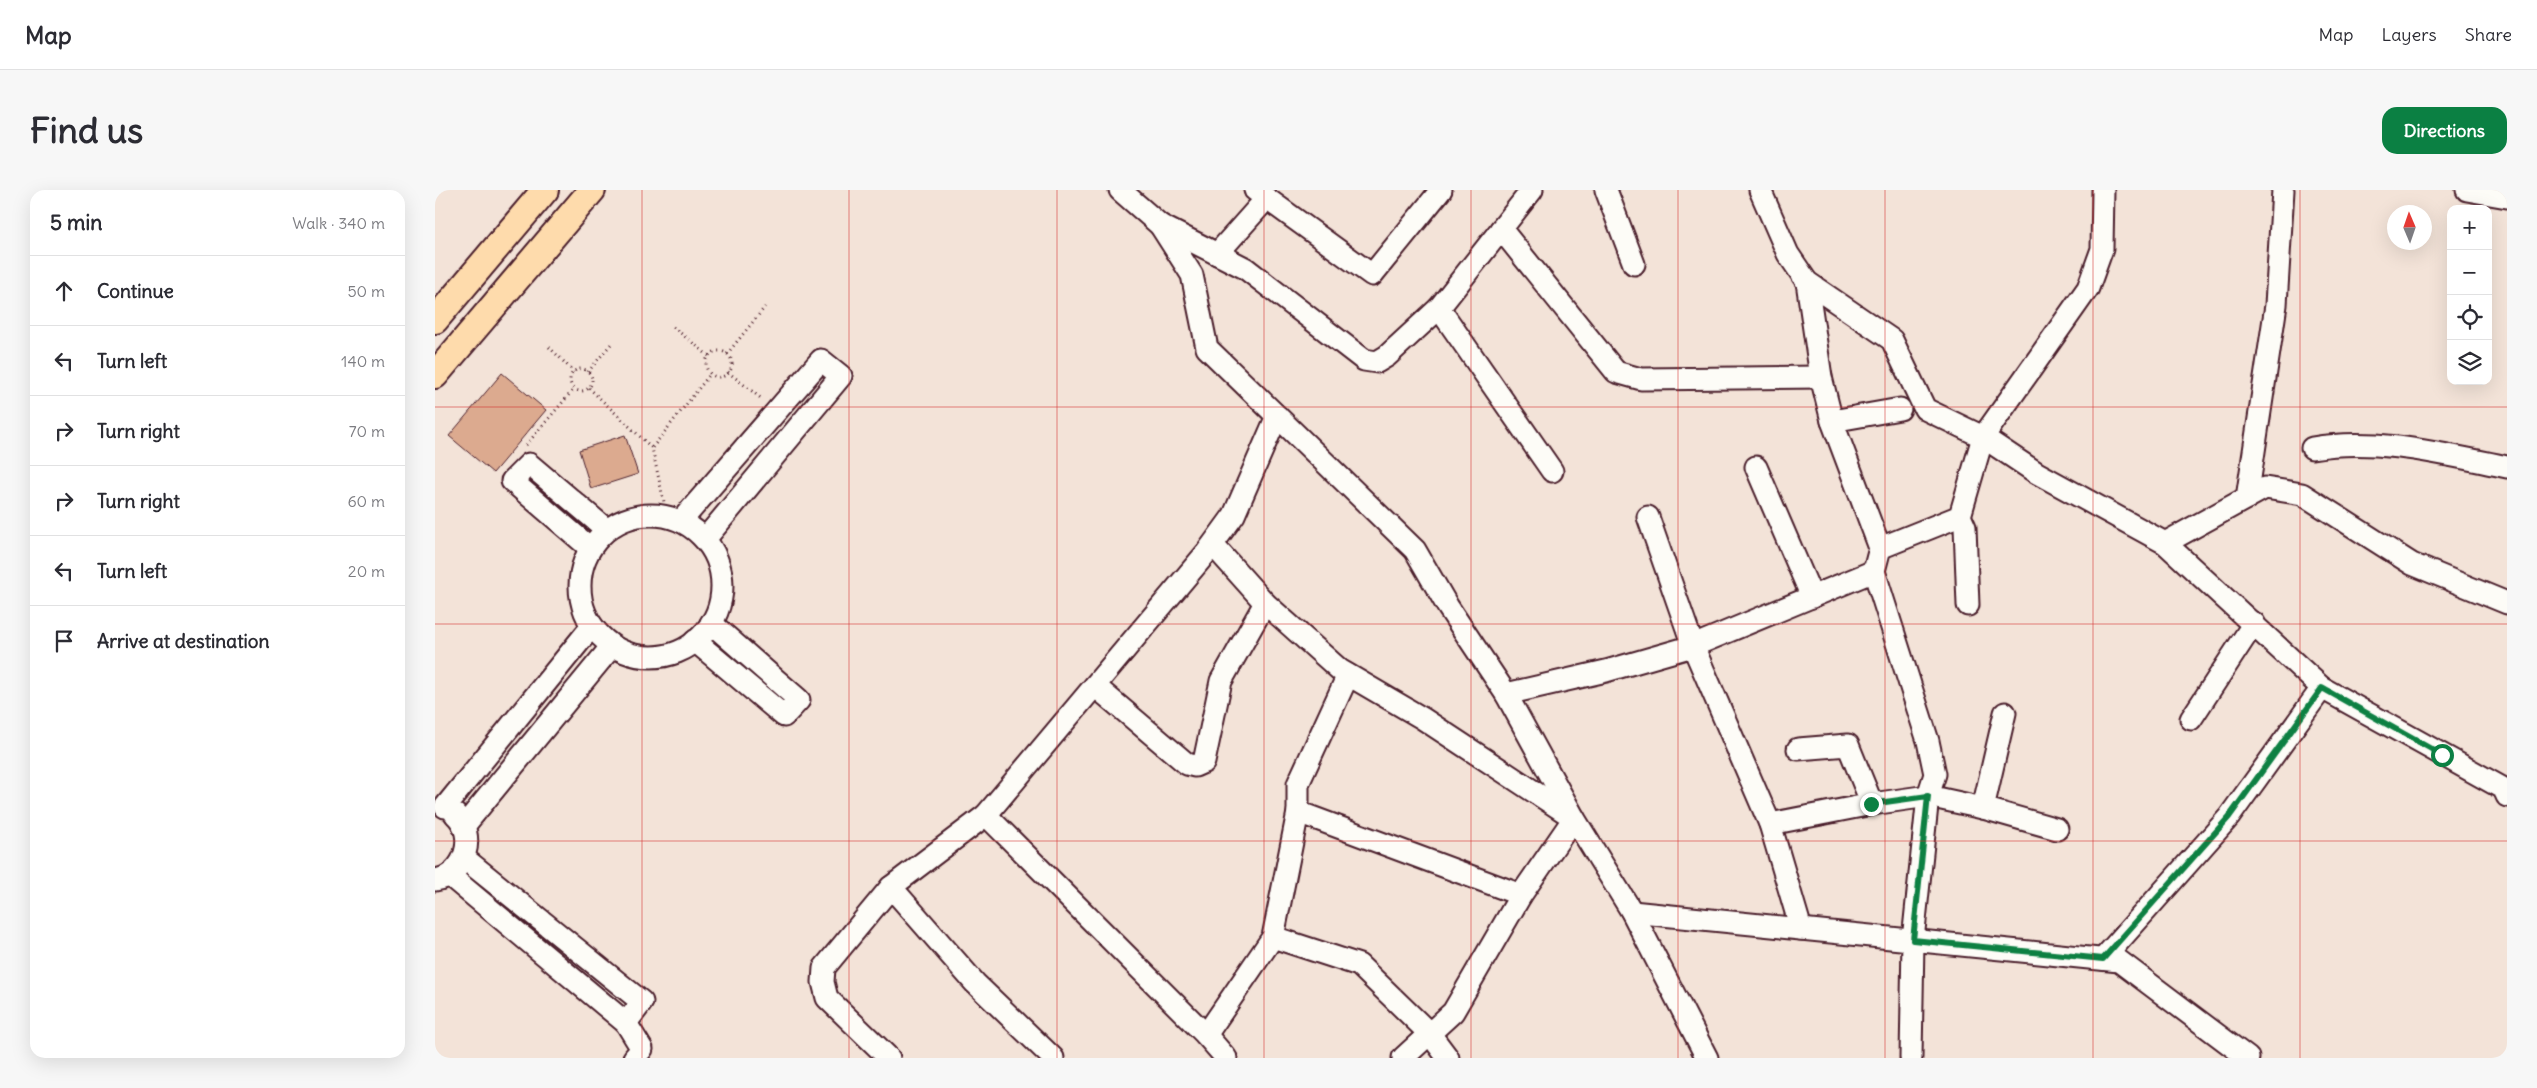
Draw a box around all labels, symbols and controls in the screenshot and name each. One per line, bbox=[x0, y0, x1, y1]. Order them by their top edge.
text: Map bbox=[25, 20, 72, 50]
text: Map bbox=[2318, 23, 2353, 46]
text: Layers bbox=[2381, 23, 2437, 46]
text: Share bbox=[2465, 23, 2512, 46]
button: Directions bbox=[2382, 107, 2507, 154]
text: Find us bbox=[30, 108, 143, 152]
north arrow bbox=[2387, 205, 2432, 250]
map controls bbox=[2447, 205, 2492, 385]
button: + bbox=[2447, 205, 2492, 250]
text: 5 min bbox=[50, 209, 102, 236]
text: Walk · 340 m bbox=[292, 213, 385, 233]
button: − bbox=[2447, 250, 2492, 295]
icon: ahead bbox=[50, 277, 78, 305]
text: Continue bbox=[97, 279, 174, 303]
text: 50 m bbox=[347, 281, 385, 301]
button: locate bbox=[2447, 295, 2492, 340]
button: layers bbox=[2447, 340, 2492, 385]
icon: left bbox=[50, 347, 78, 375]
text: Turn left bbox=[97, 349, 167, 373]
text: 140 m bbox=[341, 351, 385, 371]
icon: right bbox=[50, 417, 78, 445]
text: Turn right bbox=[97, 419, 180, 443]
text: 70 m bbox=[349, 421, 385, 441]
icon: right bbox=[50, 487, 78, 515]
text: Turn right bbox=[97, 489, 180, 513]
text: 60 m bbox=[347, 491, 385, 511]
icon: left bbox=[50, 557, 78, 585]
text: Turn left bbox=[97, 559, 167, 583]
text: 20 m bbox=[348, 561, 385, 581]
icon: arrive bbox=[50, 627, 78, 655]
text: Arrive at destination bbox=[97, 629, 270, 653]
route start bbox=[2431, 744, 2454, 767]
route end bbox=[1860, 793, 1883, 816]

